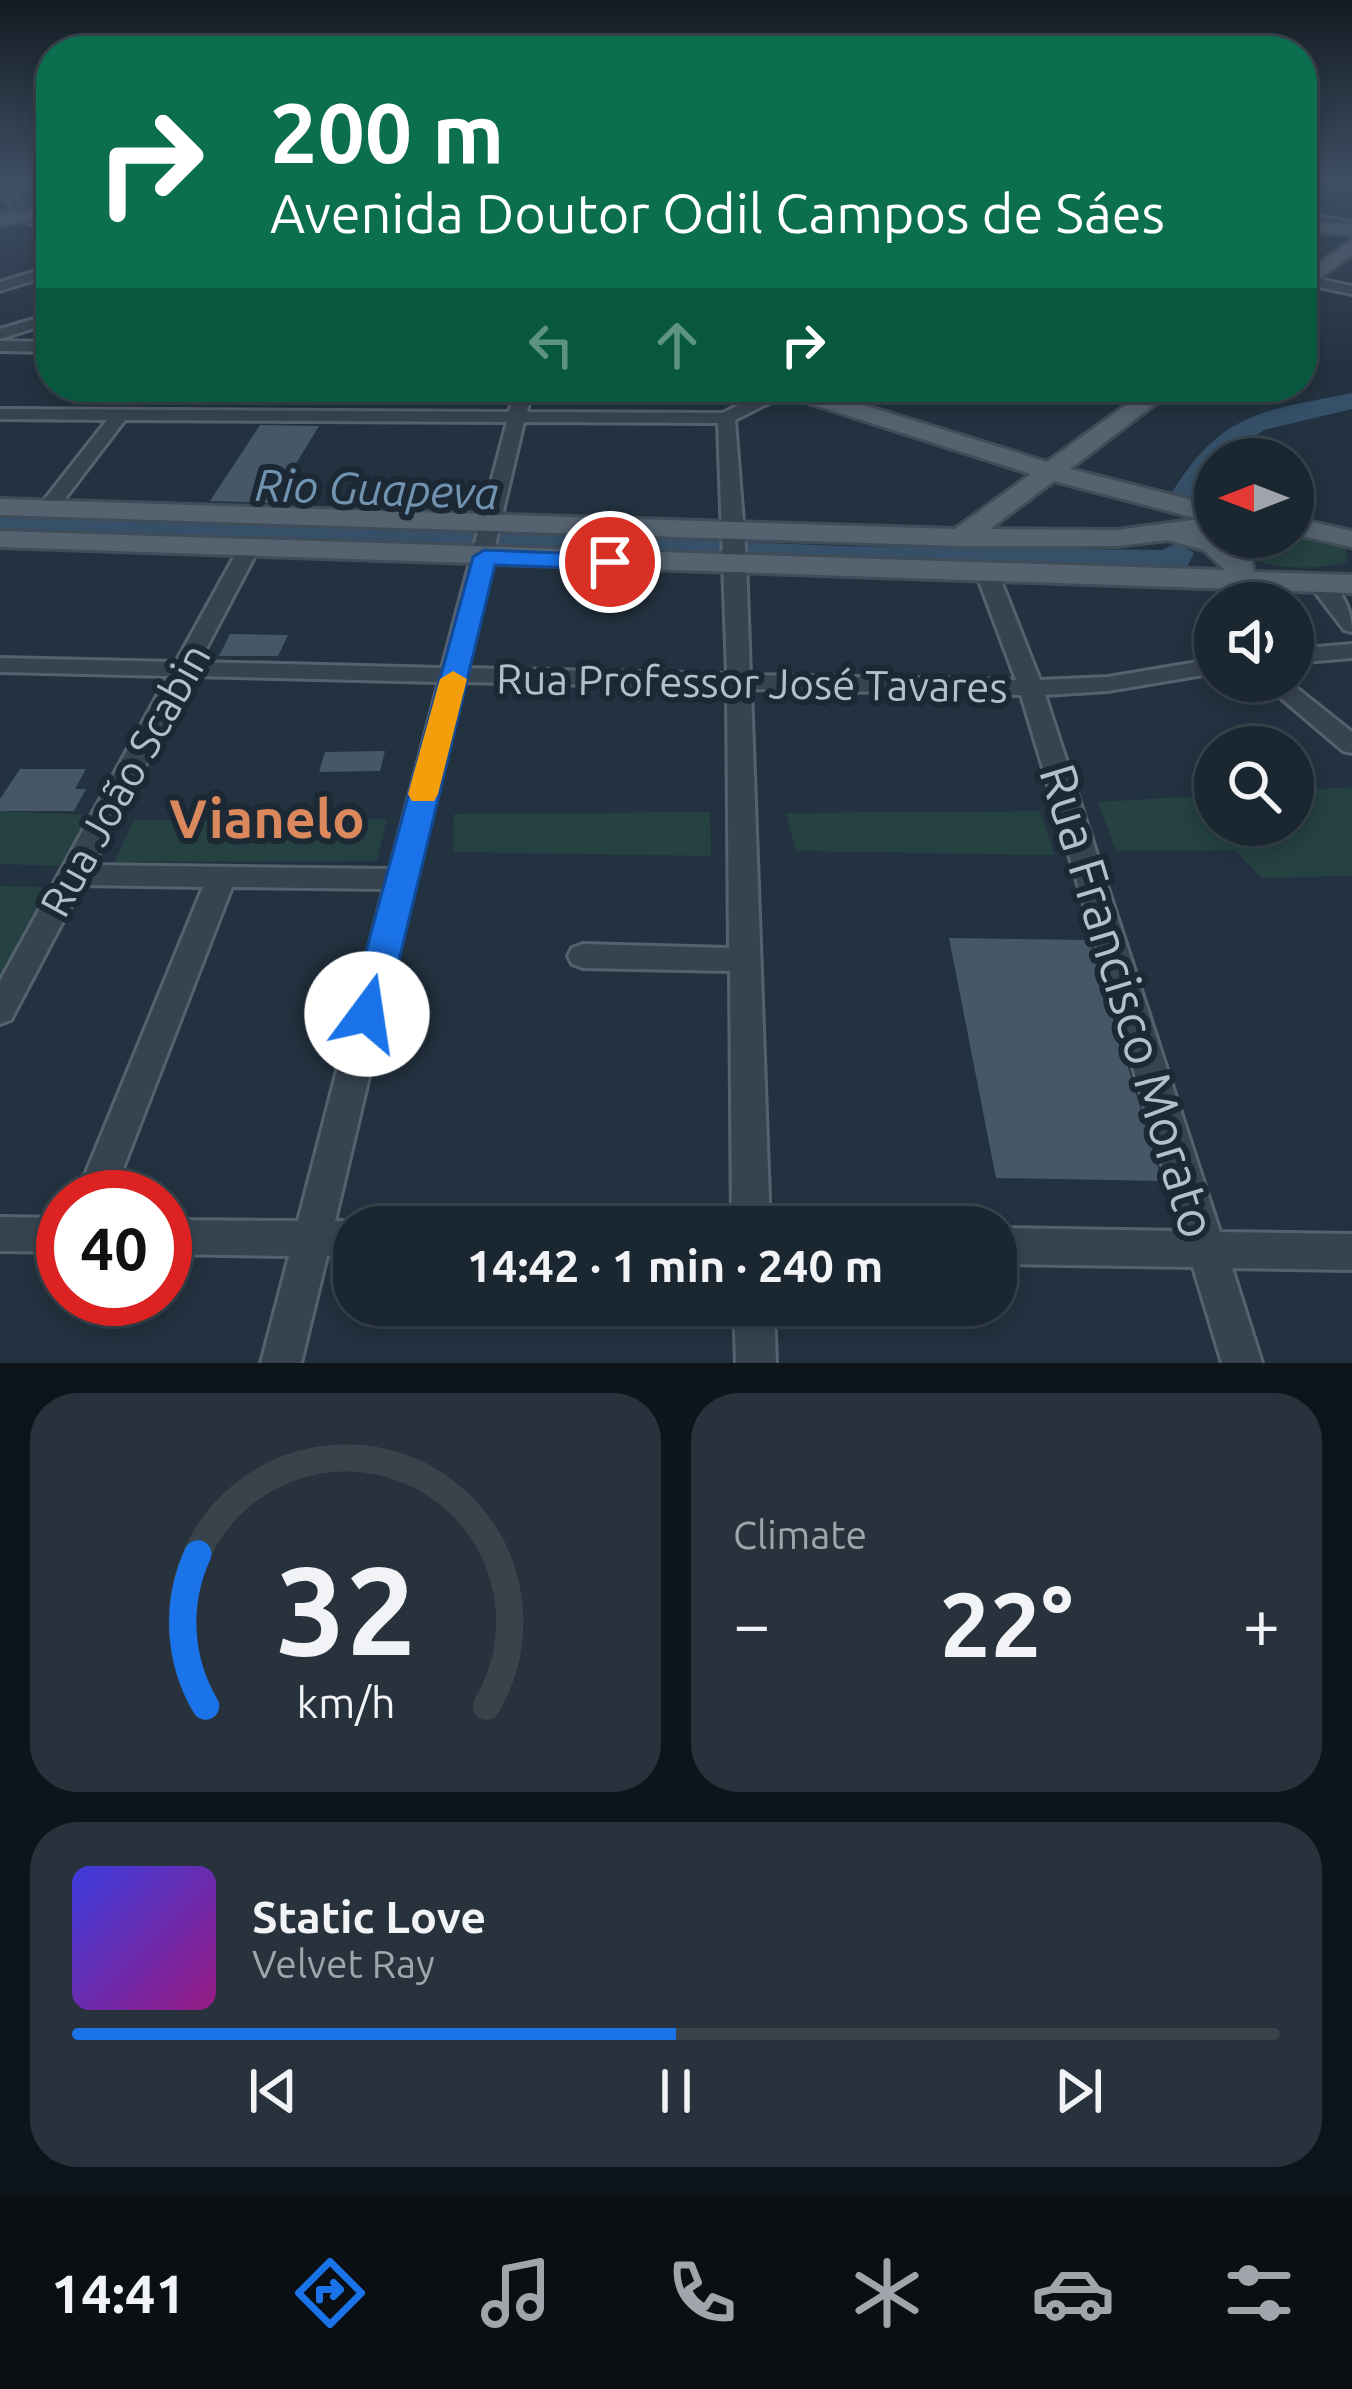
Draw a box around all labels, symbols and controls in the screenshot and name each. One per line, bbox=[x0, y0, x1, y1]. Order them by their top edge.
icon: right bbox=[72, 84, 228, 240]
text: 200 m bbox=[270, 85, 504, 179]
text: Avenida Doutor Odil Campos de Sáes bbox=[270, 183, 1165, 243]
icon: left bbox=[518, 312, 584, 378]
icon: ahead bbox=[644, 312, 710, 378]
icon: right bbox=[770, 312, 836, 378]
north arrow bbox=[1194, 438, 1314, 558]
map controls bbox=[1194, 438, 1314, 846]
water label: Rio Guapeva bbox=[254, 459, 500, 518]
pin bbox=[559, 511, 661, 613]
icon: arrive bbox=[577, 529, 643, 595]
button: sound bbox=[1194, 582, 1314, 702]
street label: Rua João Scabin bbox=[30, 635, 219, 924]
street label: Rua Professor José Tavares bbox=[496, 655, 1008, 710]
button: search bbox=[1194, 726, 1314, 846]
street label: Rua Francisco Morato bbox=[1029, 757, 1229, 1244]
district label: Vianelo bbox=[169, 788, 365, 848]
position arrow bbox=[304, 951, 430, 1077]
speed limit sign: 40 bbox=[36, 1170, 192, 1326]
text: 14:42 · 1 min · 240 m bbox=[467, 1240, 883, 1291]
text: Climate bbox=[733, 1513, 867, 1556]
text: 32 bbox=[275, 1539, 416, 1679]
text: 22° bbox=[940, 1573, 1073, 1674]
text: − bbox=[733, 1586, 770, 1660]
text: + bbox=[1243, 1586, 1280, 1660]
text: km/h bbox=[296, 1677, 395, 1725]
text: Static Love bbox=[252, 1891, 486, 1942]
text: Velvet Ray bbox=[252, 1942, 435, 1985]
icon: previous bbox=[240, 2058, 306, 2124]
icon: pause bbox=[643, 2058, 709, 2124]
icon: next bbox=[1046, 2058, 1112, 2124]
icon: directions bbox=[288, 2251, 372, 2335]
icon: music bbox=[474, 2251, 558, 2335]
icon: phone bbox=[660, 2251, 744, 2335]
icon: climate bbox=[845, 2251, 929, 2335]
icon: car bbox=[1031, 2251, 1115, 2335]
icon: filters bbox=[1217, 2251, 1301, 2335]
text: 14:41 bbox=[51, 2263, 186, 2323]

